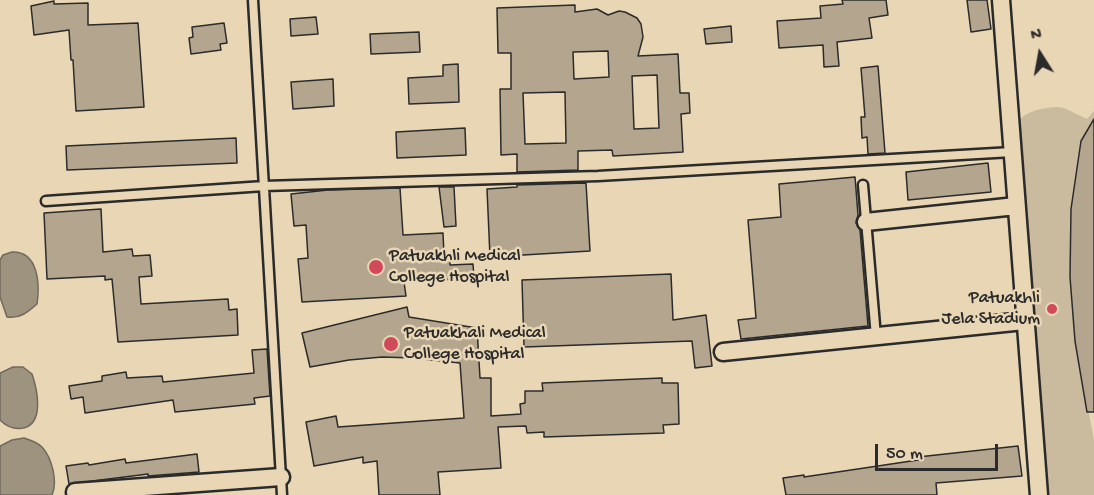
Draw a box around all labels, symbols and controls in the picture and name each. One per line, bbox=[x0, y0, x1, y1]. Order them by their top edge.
north arrow bbox=[1010, 24, 1070, 84]
text: N bbox=[1030, 26, 1043, 46]
place label: Patuakhli Medical College Hospital bbox=[389, 246, 521, 288]
marker: Patuakhli Medical College Hospital bbox=[367, 258, 385, 276]
place label: Patuakhli Jela Stadium bbox=[942, 288, 1040, 330]
marker: Patuakhli Jela Stadium bbox=[1045, 302, 1059, 316]
place label: Patuakhali Medical College Hospital bbox=[404, 323, 546, 366]
marker: Patuakhali Medical College Hospital bbox=[382, 335, 400, 353]
scale bar bbox=[878, 432, 1001, 470]
text: 50 m bbox=[886, 444, 923, 465]

